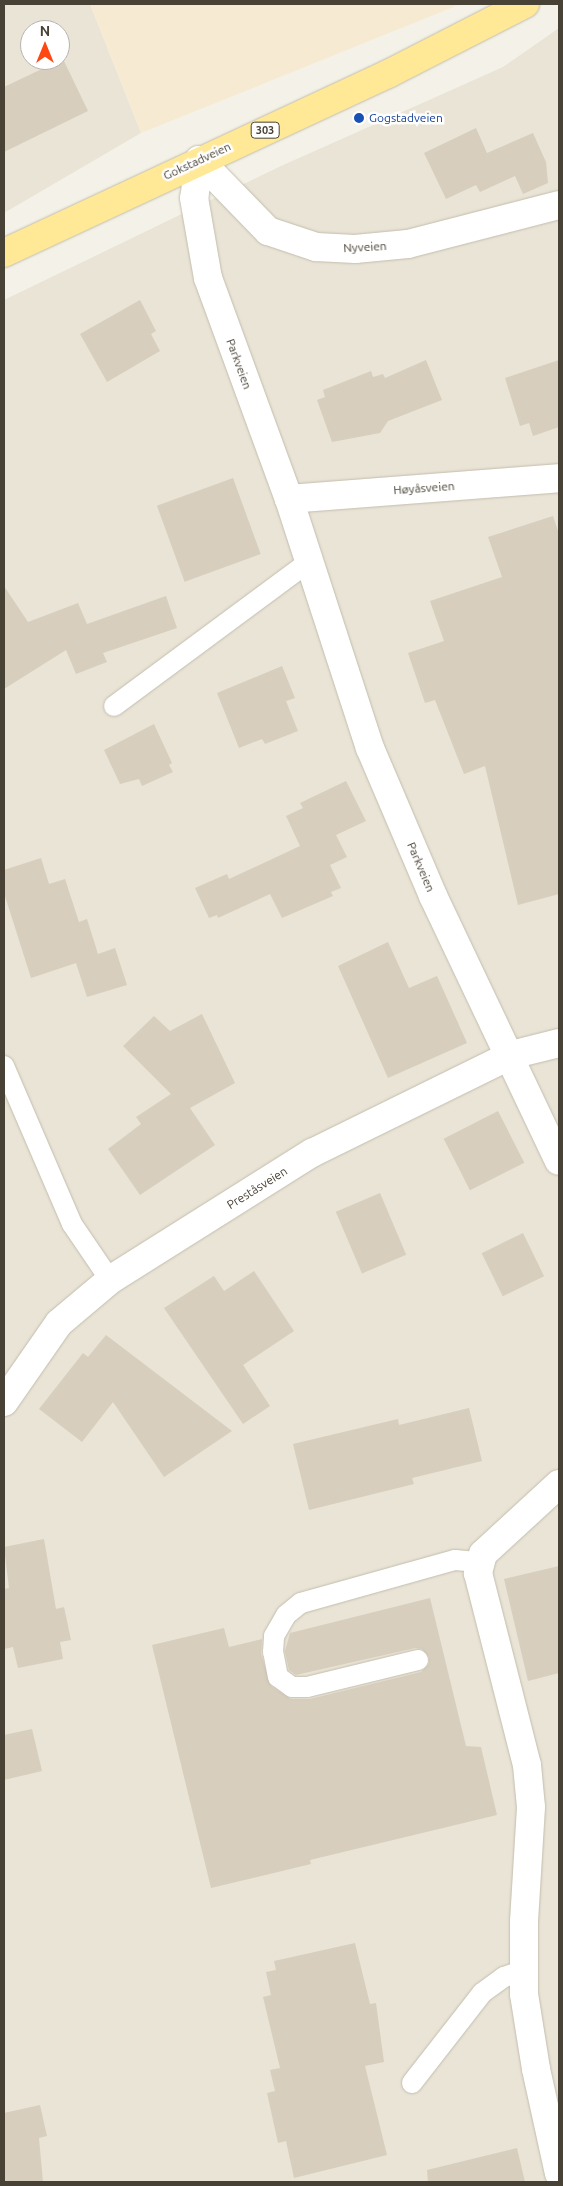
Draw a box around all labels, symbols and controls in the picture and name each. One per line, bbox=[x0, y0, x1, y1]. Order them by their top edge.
north arrow bbox=[20, 20, 70, 70]
text: N bbox=[40, 23, 50, 39]
place label: Gogstadveien bbox=[369, 111, 443, 125]
marker: Gogstadveien bbox=[353, 112, 365, 124]
road number: 303 bbox=[250, 122, 280, 138]
street label: Gokstadveien bbox=[161, 139, 233, 183]
street label: Nyveien bbox=[343, 239, 387, 255]
street label: Parkveien bbox=[223, 337, 255, 391]
street label: Høyåsveien bbox=[393, 479, 455, 497]
street label: Parkveien bbox=[404, 840, 438, 894]
street label: Preståsveien bbox=[224, 1164, 290, 1212]

